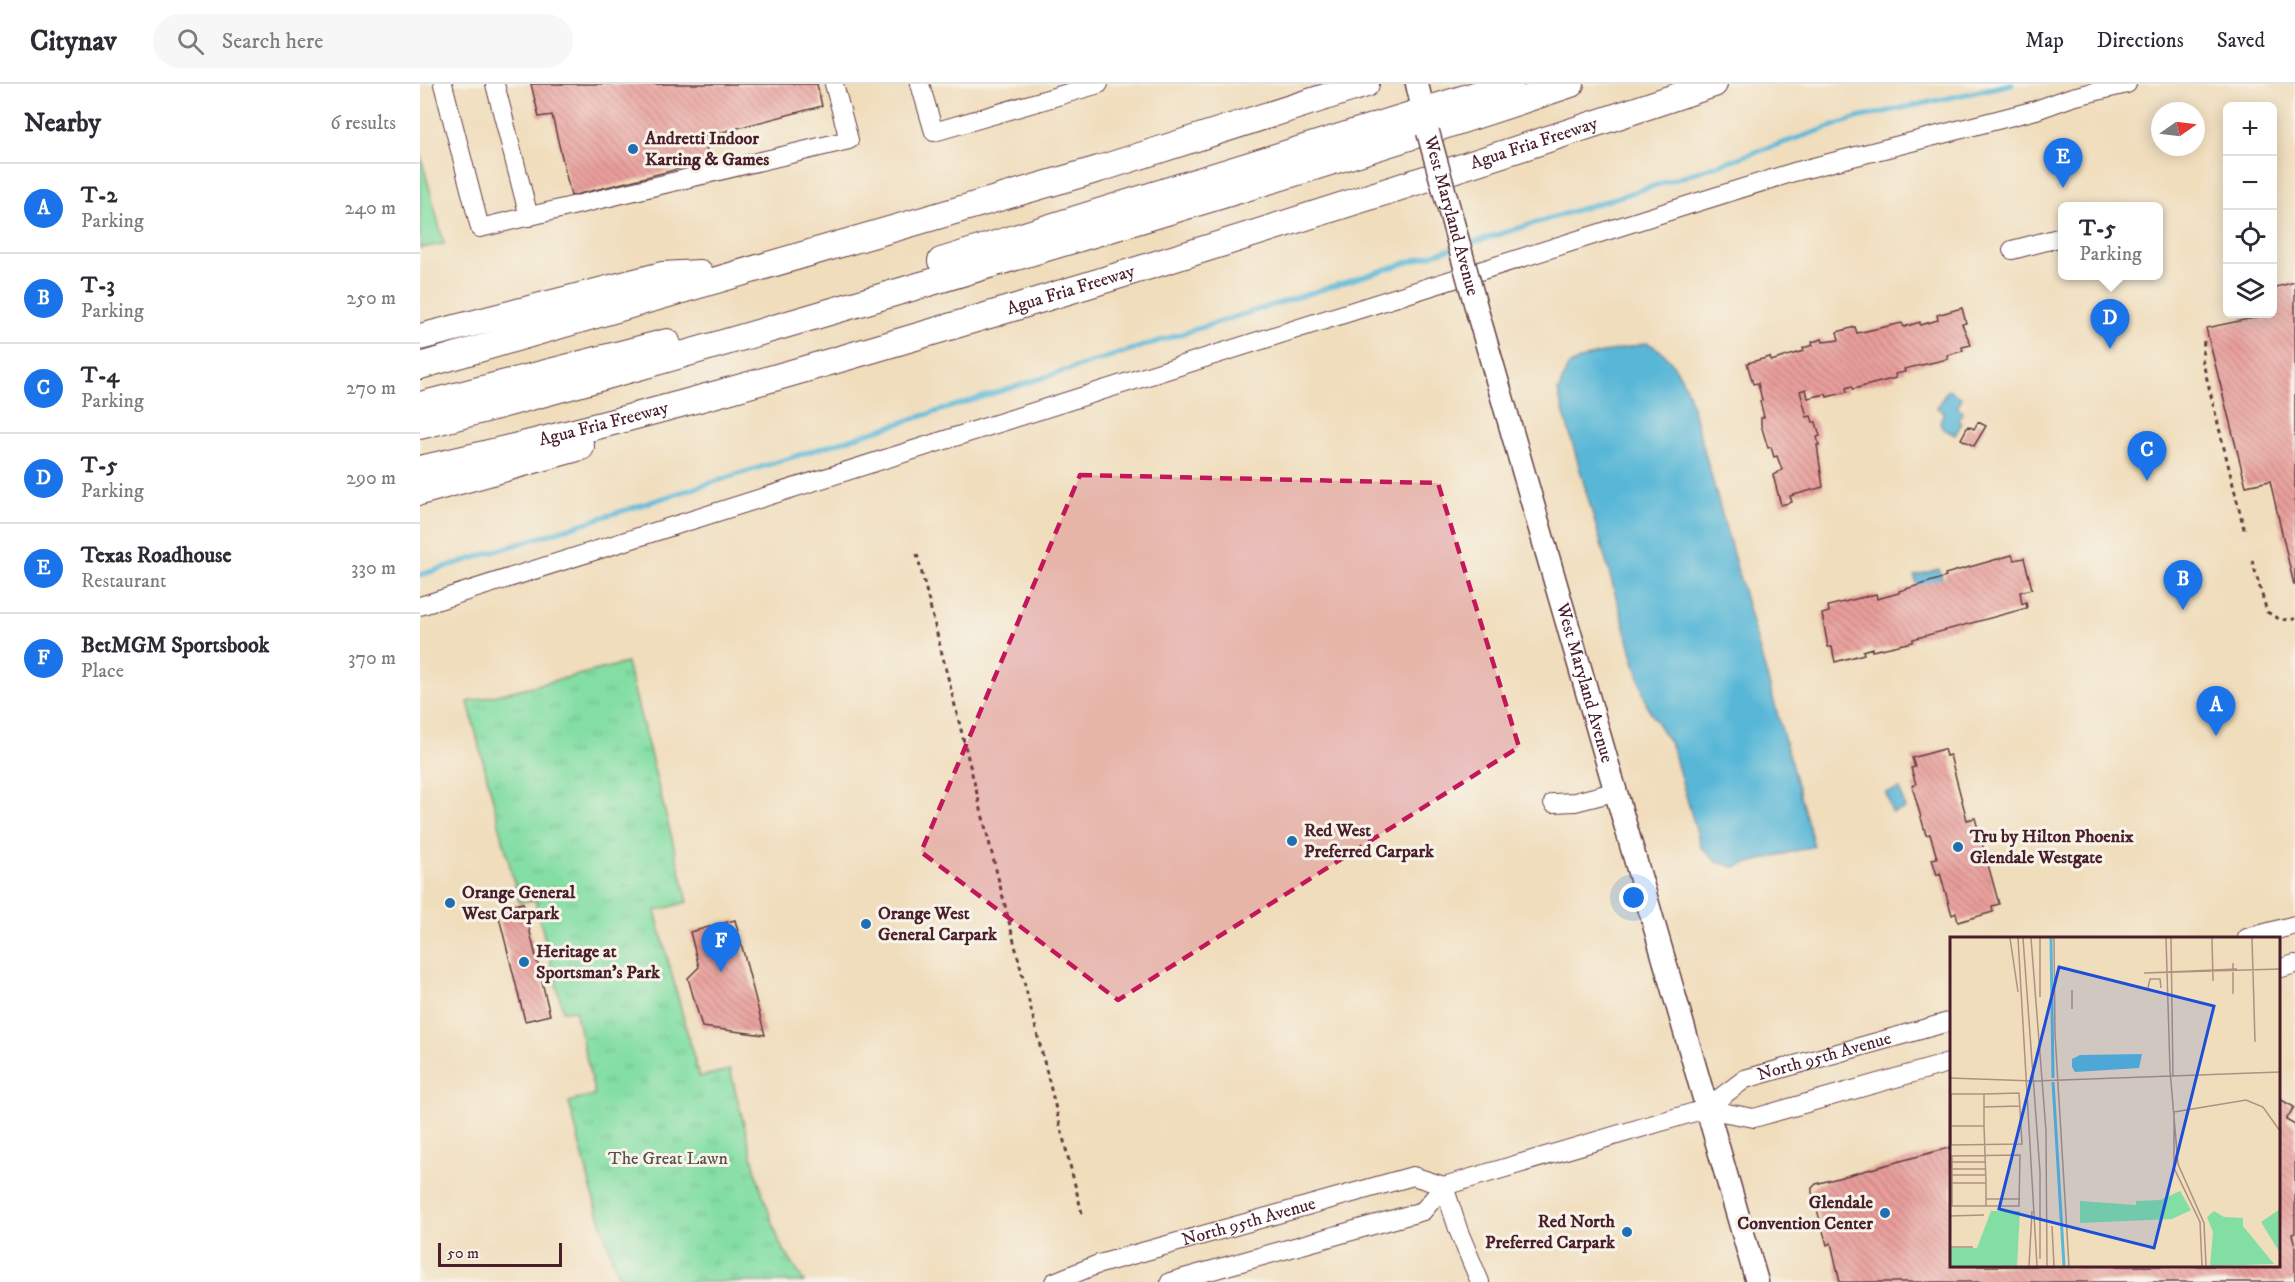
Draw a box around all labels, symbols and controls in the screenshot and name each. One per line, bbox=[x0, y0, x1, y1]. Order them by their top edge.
search box bbox=[153, 14, 573, 68]
text: Citynav bbox=[30, 24, 117, 59]
icon: search bbox=[174, 25, 207, 58]
text: Search here bbox=[222, 28, 323, 55]
text: Map bbox=[2025, 28, 2064, 54]
text: Directions bbox=[2097, 28, 2184, 54]
text: Saved bbox=[2217, 28, 2265, 54]
north arrow bbox=[2151, 102, 2205, 156]
map controls bbox=[2223, 102, 2277, 318]
button: + bbox=[2223, 102, 2277, 156]
text: Nearby bbox=[24, 107, 101, 140]
text: 6 results bbox=[330, 111, 396, 136]
street label: Agua Fria Freeway bbox=[1468, 112, 1601, 175]
place label: Andretti Indoor Karting & Games bbox=[644, 128, 769, 171]
street label: West Maryland Avenue bbox=[1418, 132, 1484, 298]
pin: E bbox=[2044, 138, 2082, 188]
marker: Andretti Indoor Karting & Games bbox=[626, 142, 640, 156]
button: − bbox=[2223, 156, 2277, 210]
text: T-2 bbox=[81, 182, 117, 209]
text: A bbox=[37, 196, 50, 221]
text: 240 m bbox=[345, 196, 396, 221]
popup bbox=[2058, 202, 2163, 280]
text: Parking bbox=[81, 209, 144, 234]
button: locate bbox=[2223, 210, 2277, 264]
text: T-5 bbox=[2079, 215, 2116, 242]
text: Parking bbox=[2079, 242, 2142, 267]
street label: Agua Fria Freeway bbox=[1004, 260, 1138, 320]
button: layers bbox=[2223, 264, 2277, 318]
text: T-3 bbox=[81, 272, 115, 299]
text: B bbox=[37, 286, 50, 311]
text: 250 m bbox=[346, 286, 396, 311]
text: Parking bbox=[81, 299, 144, 324]
pin: D bbox=[2090, 300, 2130, 349]
text: T-4 bbox=[81, 362, 119, 389]
text: C bbox=[37, 376, 50, 401]
text: 270 m bbox=[346, 376, 396, 401]
text: Parking bbox=[81, 389, 144, 414]
street label: Agua Fria Freeway bbox=[537, 397, 671, 451]
pin: C bbox=[2128, 432, 2166, 481]
text: T-5 bbox=[81, 452, 118, 479]
text: D bbox=[36, 466, 51, 491]
text: 290 m bbox=[346, 466, 396, 491]
text: Parking bbox=[81, 479, 144, 504]
text: Texas Roadhouse bbox=[81, 542, 232, 569]
text: E bbox=[36, 556, 51, 581]
text: 330 m bbox=[351, 556, 396, 581]
pin: B bbox=[2164, 560, 2202, 610]
text: Restaurant bbox=[81, 569, 166, 594]
street label: West Maryland Avenue bbox=[1551, 600, 1618, 765]
text: BetMGM Sportsbook bbox=[81, 632, 269, 659]
text: F bbox=[37, 646, 50, 671]
text: 370 m bbox=[348, 646, 396, 671]
text: Place bbox=[81, 659, 124, 684]
pin: A bbox=[2196, 686, 2236, 736]
place label: Red West Preferred Carpark bbox=[1304, 820, 1435, 863]
place label: Tru by Hilton Phoenix Glendale Westgate bbox=[1969, 826, 2134, 869]
marker: Red West Preferred Carpark bbox=[1285, 834, 1299, 848]
marker: Tru by Hilton Phoenix Glendale Westgate bbox=[1951, 840, 1965, 854]
place label: Orange General West Carpark bbox=[461, 882, 576, 925]
your location bbox=[1619, 883, 1648, 912]
marker: Orange General West Carpark bbox=[443, 896, 457, 910]
place label: Orange West General Carpark bbox=[878, 903, 998, 946]
marker: Orange West General Carpark bbox=[859, 917, 873, 931]
pin: F bbox=[702, 922, 740, 972]
inset map bbox=[1950, 937, 2280, 1267]
place label: Heritage at Sportsman's Park bbox=[536, 941, 661, 984]
marker: Heritage at Sportsman's Park bbox=[517, 955, 531, 969]
street label: North 95th Avenue bbox=[1755, 1028, 1894, 1086]
park label: The Great Lawn bbox=[608, 1148, 728, 1170]
place label: Glendale Convention Center bbox=[1737, 1192, 1874, 1235]
street label: North 95th Avenue bbox=[1179, 1193, 1318, 1251]
marker: Glendale Convention Center bbox=[1878, 1206, 1892, 1220]
place label: Red North Preferred Carpark bbox=[1485, 1211, 1616, 1254]
marker: Red North Preferred Carpark bbox=[1620, 1225, 1634, 1239]
scale bar bbox=[438, 1240, 562, 1268]
text: 50 m bbox=[447, 1243, 479, 1263]

